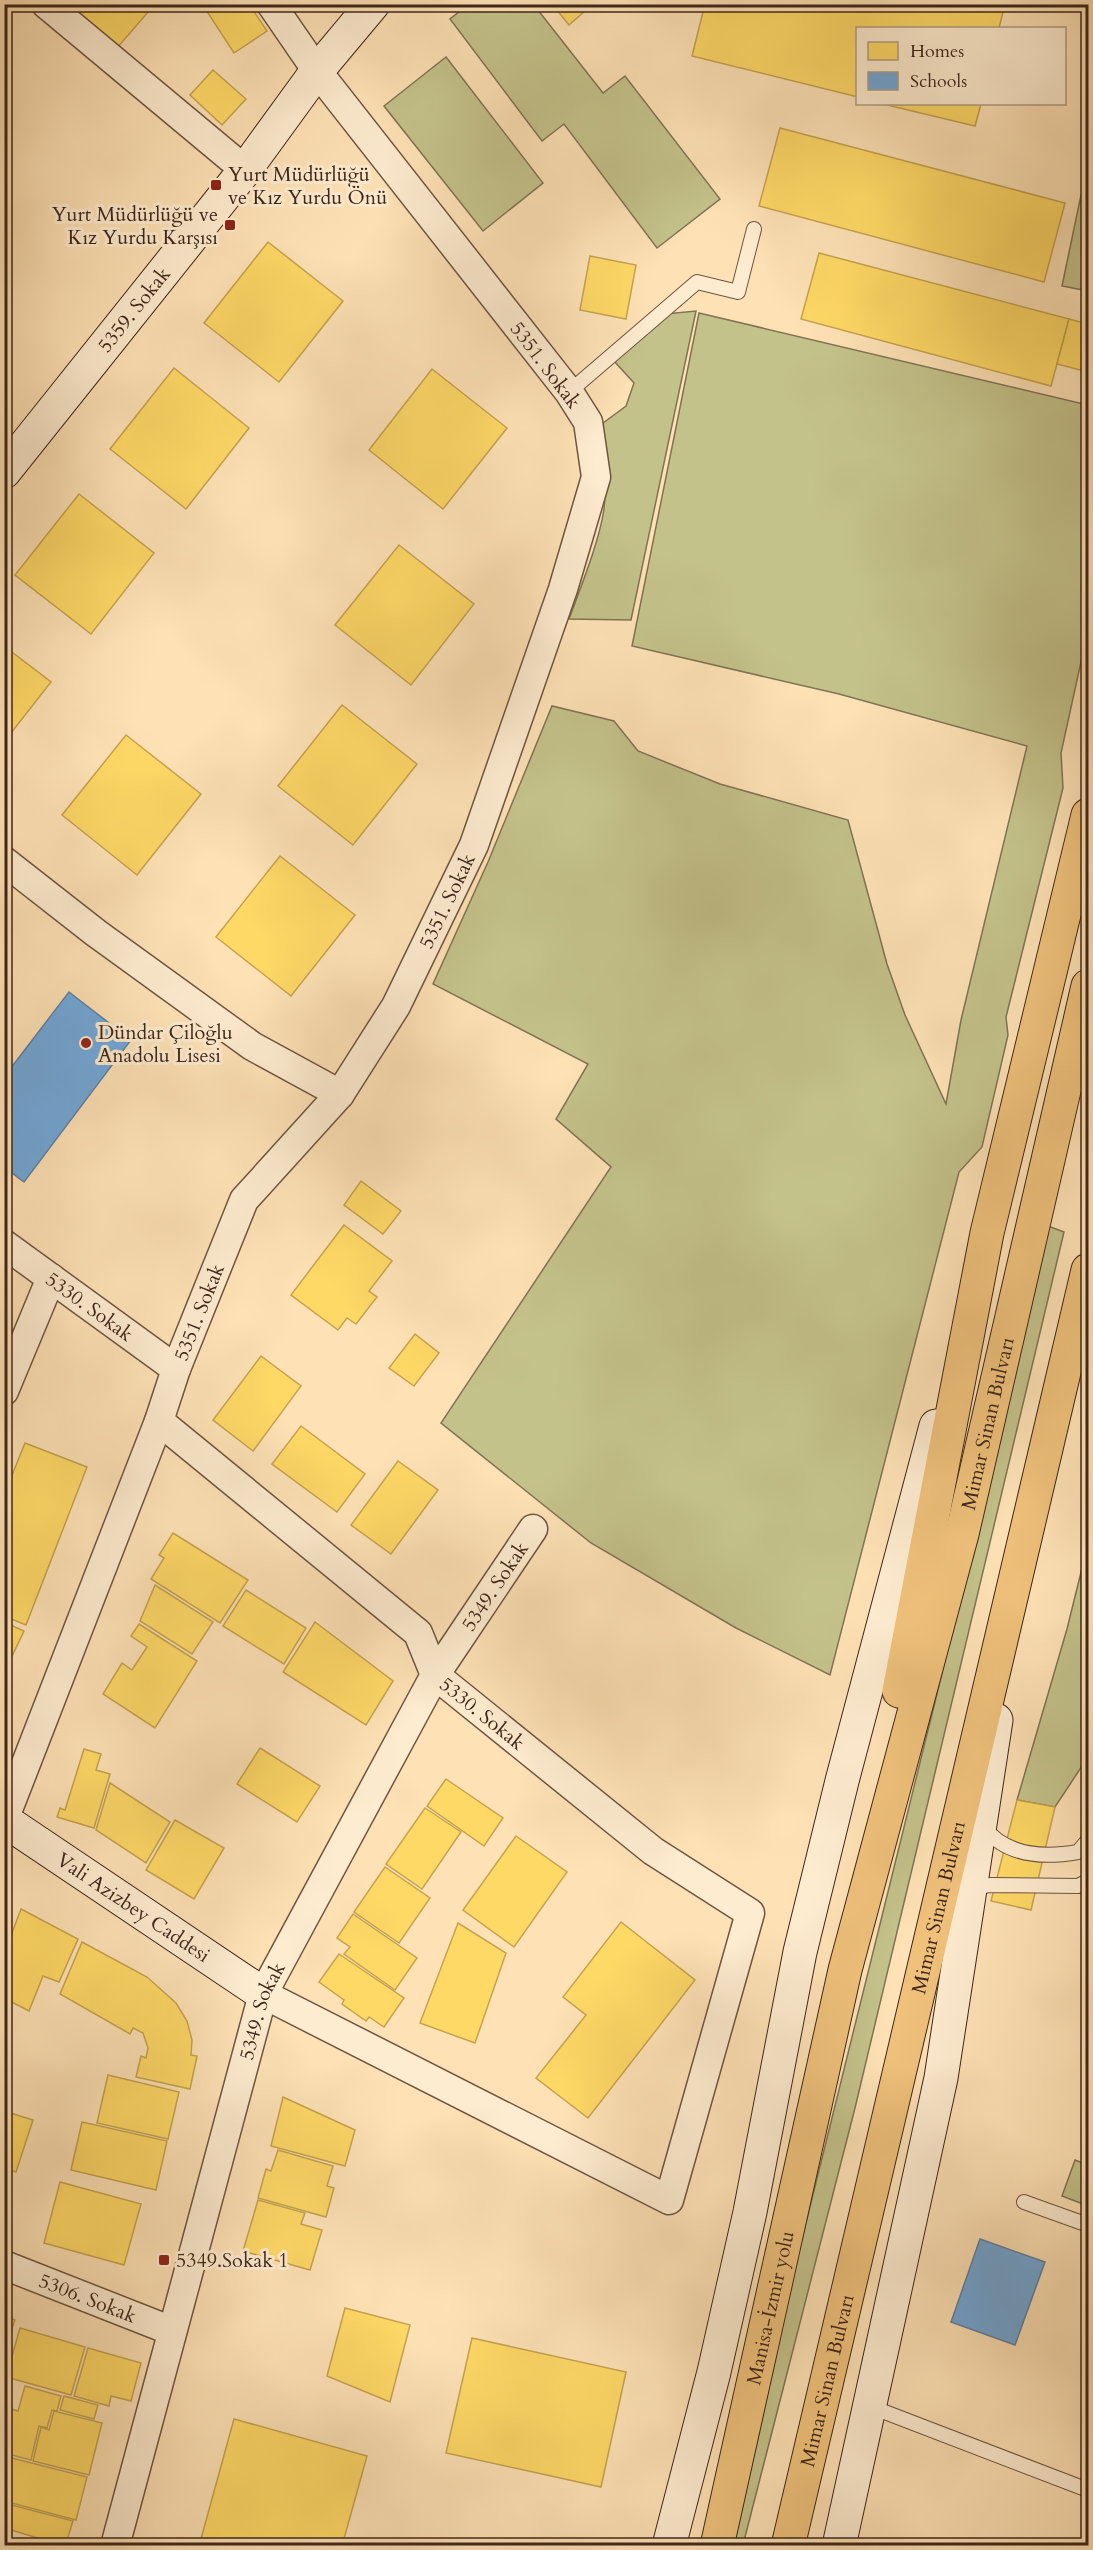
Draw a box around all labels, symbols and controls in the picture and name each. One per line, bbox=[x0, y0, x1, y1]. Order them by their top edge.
legend bbox=[856, 27, 1066, 105]
text: Homes bbox=[910, 39, 964, 64]
text: Schools bbox=[910, 69, 967, 94]
place label: Yurt Müdürlüğü ve Kız Yurdu Önü bbox=[228, 161, 387, 211]
marker: Yurt Müdürlüğü ve Kız Yurdu Önü bbox=[209, 178, 223, 192]
place label: Yurt Müdürlüğü ve Kız Yurdu Karşısı bbox=[52, 201, 218, 251]
marker: Yurt Müdürlüğü ve Kız Yurdu Karşısı bbox=[223, 218, 237, 232]
street label: 5359. Sokak bbox=[92, 261, 177, 358]
street label: 5351. Sokak bbox=[504, 316, 587, 415]
street label: 5351. Sokak bbox=[413, 849, 482, 953]
place label: Dündar Çiloğlu Anadolu Lisesi bbox=[98, 1019, 233, 1069]
marker: Dündar Çiloğlu Anadolu Lisesi bbox=[79, 1036, 93, 1050]
street label: 5351. Sokak bbox=[168, 1260, 231, 1365]
street label: 5330. Sokak bbox=[40, 1266, 139, 1348]
street label: Mimar Sinan Bulvarı bbox=[955, 1334, 1021, 1513]
street label: 5349. Sokak bbox=[455, 1536, 535, 1636]
street label: 5330. Sokak bbox=[434, 1671, 531, 1757]
street label: Mimar Sinan Bulvarı bbox=[905, 1818, 972, 1997]
street label: Vali Azizbey Caddesi bbox=[51, 1846, 216, 1969]
street label: 5349. Sokak bbox=[233, 1957, 292, 2063]
street label: Manisa-İzmir yolu bbox=[740, 2228, 801, 2388]
place label: 5349.Sokak 1 bbox=[176, 2247, 289, 2274]
marker: 5349.Sokak 1 bbox=[157, 2253, 171, 2267]
street label: 5306. Sokak bbox=[35, 2267, 140, 2330]
street label: Mimar Sinan Bulvarı bbox=[794, 2291, 861, 2470]

